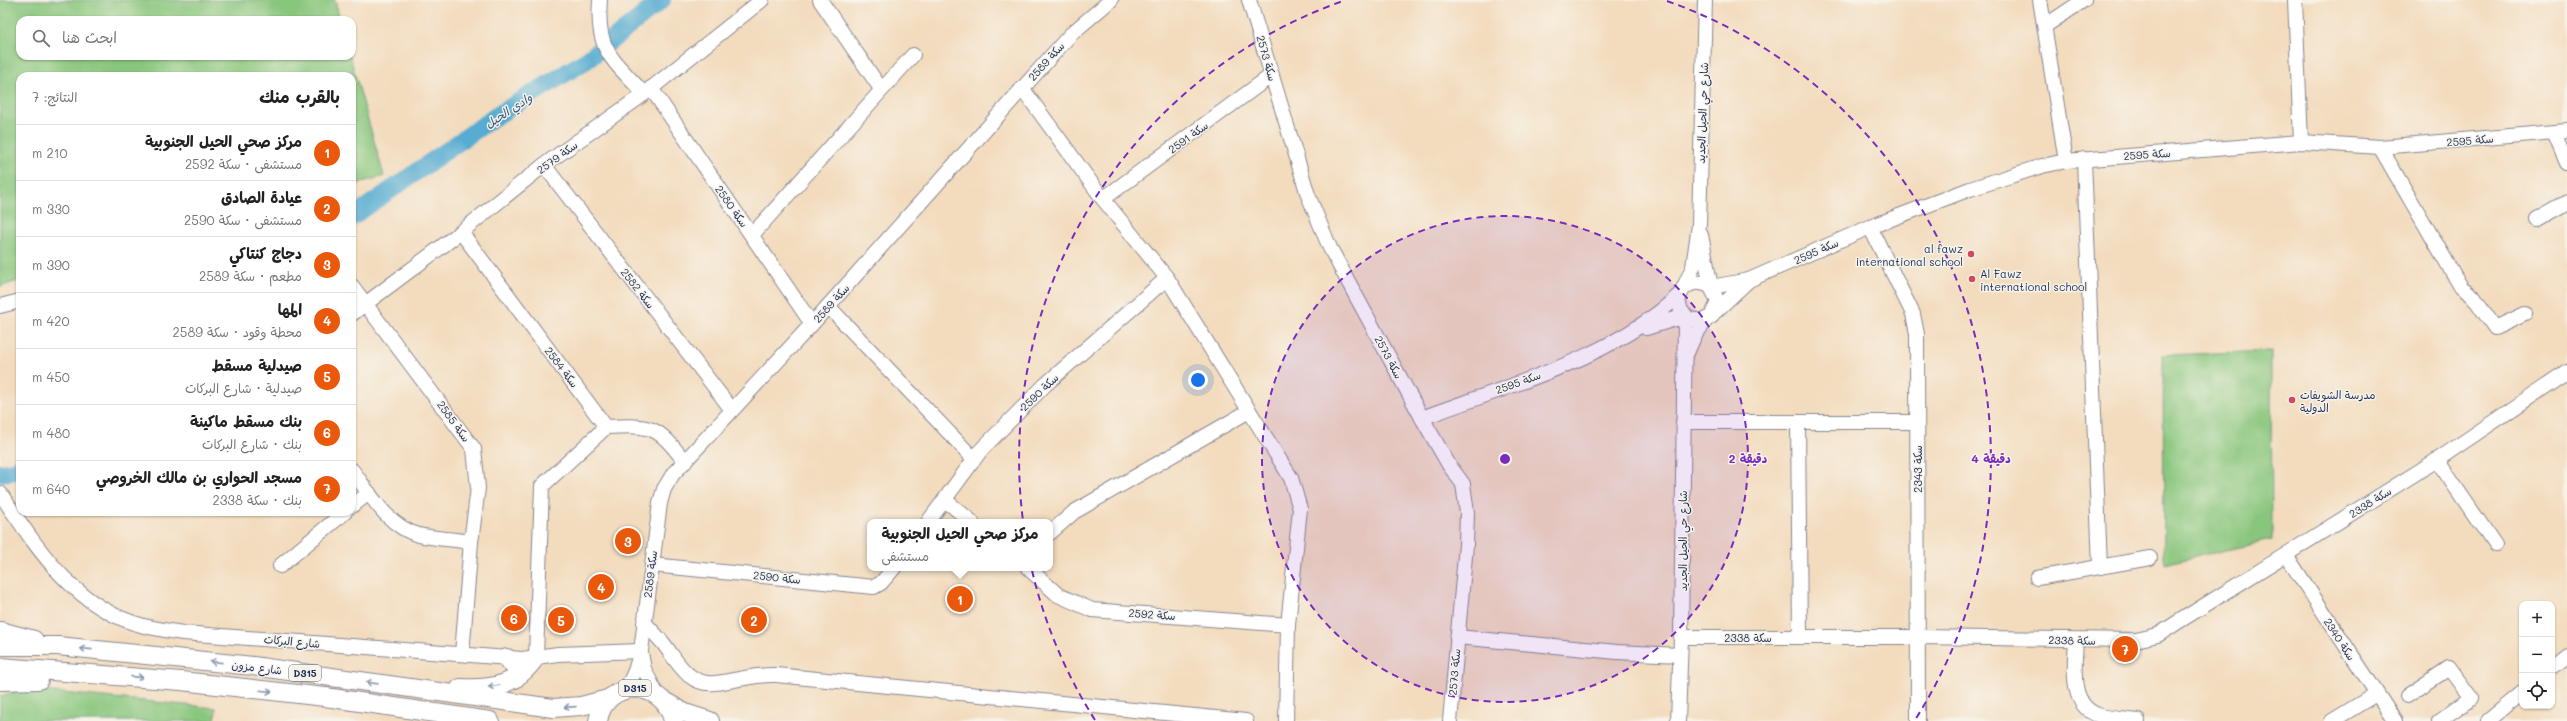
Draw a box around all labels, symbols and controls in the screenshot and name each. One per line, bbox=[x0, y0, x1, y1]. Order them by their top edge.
search box bbox=[16, 16, 356, 60]
icon: search bbox=[30, 27, 52, 49]
text: ابحث هنا bbox=[62, 27, 117, 47]
street label: سكة 2573 bbox=[1253, 33, 1281, 83]
street label: سكة 2589 bbox=[1025, 38, 1067, 84]
street label: شارع حي الحيل الجديد bbox=[1693, 62, 1715, 164]
text: بالقرب منك bbox=[259, 85, 340, 107]
text: النتائج: 7 bbox=[32, 88, 77, 105]
water label: وادي الحيل bbox=[481, 89, 536, 133]
street label: سكة 2591 bbox=[1165, 117, 1211, 157]
street label: سكة 2595 bbox=[2446, 130, 2494, 150]
text: مركز صحي الحيل الجنوبية bbox=[145, 131, 302, 151]
street label: سكة 2579 bbox=[534, 137, 580, 177]
text: 210 m bbox=[32, 144, 68, 161]
text: 1 bbox=[324, 144, 330, 161]
street label: سكة 2595 bbox=[2123, 145, 2171, 163]
text: مستشفى · سكة 2592 bbox=[185, 155, 302, 172]
street label: سكة 2580 bbox=[712, 182, 752, 230]
text: عيادة الصادق bbox=[221, 187, 302, 207]
text: 330 m bbox=[32, 200, 70, 217]
text: 2 bbox=[323, 200, 331, 217]
text: مستشفى · سكة 2590 bbox=[184, 211, 302, 228]
street label: سكة 2595 bbox=[1791, 235, 1841, 267]
place label: al fawz international school bbox=[1856, 241, 1963, 269]
text: دجاج كنتاكي bbox=[229, 243, 302, 263]
marker: al fawz international school bbox=[1966, 249, 1976, 259]
text: 390 m bbox=[32, 256, 70, 273]
text: 3 bbox=[323, 256, 331, 273]
street label: سكة 2582 bbox=[618, 265, 658, 311]
place label: Al Fawz international school bbox=[1980, 266, 2087, 294]
text: مطعم · سكة 2589 bbox=[199, 267, 302, 284]
marker: Al Fawz international school bbox=[1967, 274, 1977, 284]
street label: سكة 2589 bbox=[810, 280, 852, 326]
text: المها bbox=[278, 299, 302, 319]
text: 420 m bbox=[32, 312, 69, 329]
text: 4 bbox=[323, 312, 331, 329]
text: محطة وقود · سكة 2589 bbox=[173, 323, 302, 340]
street label: سكة 2573 bbox=[1371, 333, 1407, 381]
street label: سكة 2584 bbox=[542, 344, 582, 390]
text: صيدلية مسقط bbox=[212, 355, 302, 375]
street label: سكة 2595 bbox=[1493, 367, 1543, 397]
text: 450 m bbox=[32, 368, 70, 385]
text: 5 bbox=[323, 368, 331, 385]
street label: سكة 2590 bbox=[1017, 370, 1061, 414]
your location bbox=[1188, 370, 1208, 390]
text: صيدلية · شارع البركات bbox=[185, 379, 302, 396]
place label: مدرسة الشويفات الدولية bbox=[2300, 387, 2376, 415]
marker: مدرسة الشويفات الدولية bbox=[2287, 395, 2297, 405]
street label: سكة 2585 bbox=[434, 397, 474, 445]
text: بنك مسقط ماكينة bbox=[190, 411, 302, 431]
text: 480 m bbox=[32, 424, 70, 441]
text: 6 bbox=[323, 424, 331, 441]
text: بنك · شارع البركات bbox=[202, 435, 302, 452]
street label: سكة 2343 bbox=[1910, 445, 1925, 493]
text: 2 دقيقة bbox=[1729, 450, 1768, 466]
text: 4 دقيقة bbox=[1971, 450, 2011, 466]
centre of rings bbox=[1498, 452, 1512, 466]
text: مسجد الحواري بن مالك الخروصي bbox=[96, 467, 302, 487]
text: 640 m bbox=[32, 480, 70, 497]
text: 7 bbox=[323, 480, 331, 497]
street label: سكة 2338 bbox=[2346, 483, 2394, 521]
street label: شارع حي الحيل الجديد bbox=[1675, 490, 1694, 592]
text: بنك · سكة 2338 bbox=[213, 491, 302, 508]
popup bbox=[867, 519, 1053, 571]
text: مركز صحي الحيل الجنوبية bbox=[882, 523, 1038, 543]
pin: 3 bbox=[615, 526, 641, 556]
text: مستشفى bbox=[882, 547, 929, 564]
street label: سكة 2589 bbox=[640, 549, 660, 599]
street label: سكة 2590 bbox=[753, 567, 801, 587]
pin: 4 bbox=[588, 572, 614, 602]
pin: 1 bbox=[947, 584, 973, 614]
map controls bbox=[2519, 601, 2555, 709]
button: + bbox=[2519, 601, 2555, 637]
pin: 6 bbox=[501, 603, 527, 633]
pin: 5 bbox=[548, 605, 574, 635]
pin: 2 bbox=[741, 605, 767, 635]
street label: سكة 2592 bbox=[1128, 605, 1176, 623]
street label: سكة 2340 bbox=[2321, 615, 2359, 663]
street label: سكة 2338 bbox=[1724, 630, 1772, 645]
street label: شارع البركات bbox=[263, 631, 321, 653]
street label: سكة 2338 bbox=[2048, 632, 2096, 648]
pin: 7 bbox=[2112, 634, 2138, 664]
button: − bbox=[2519, 637, 2555, 673]
one-way arrow bbox=[80, 645, 93, 653]
street label: سكة 2573 bbox=[1444, 648, 1464, 696]
street label: شارع مزون bbox=[231, 656, 283, 680]
one-way arrow bbox=[209, 659, 222, 666]
road number: D315 bbox=[289, 665, 321, 681]
button: locate bbox=[2519, 673, 2555, 709]
one-way arrow bbox=[130, 674, 143, 681]
one-way arrow bbox=[366, 679, 379, 686]
road number: D315 bbox=[619, 680, 651, 696]
one-way arrow bbox=[488, 682, 501, 689]
one-way arrow bbox=[259, 687, 272, 694]
one-way arrow bbox=[564, 704, 577, 711]

